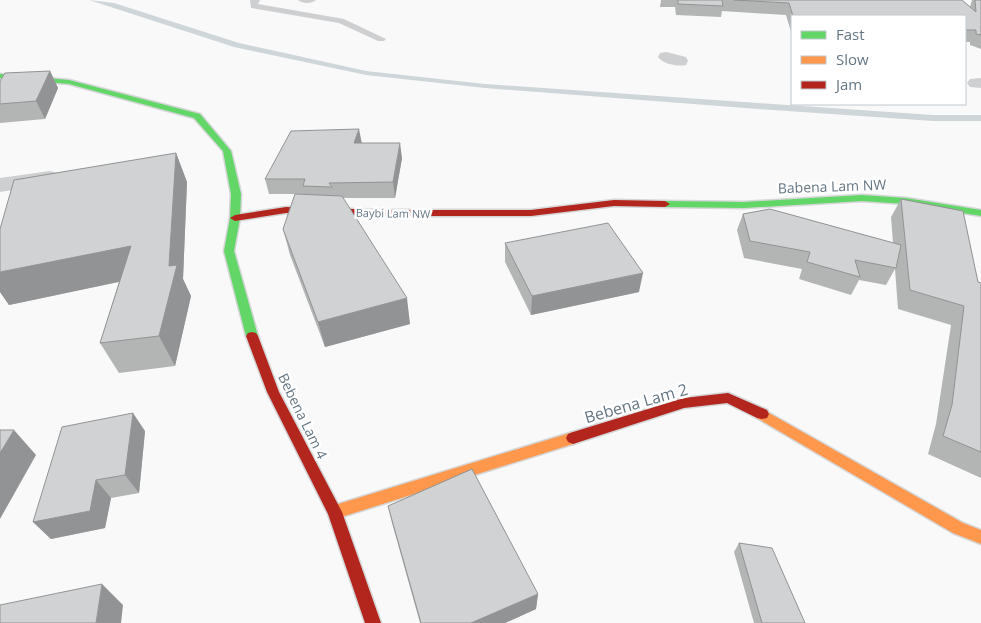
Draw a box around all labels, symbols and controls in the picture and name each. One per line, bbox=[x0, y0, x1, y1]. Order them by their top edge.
legend bbox=[791, 15, 966, 105]
text: Fast bbox=[836, 24, 865, 44]
text: Slow bbox=[836, 49, 869, 69]
text: Jam bbox=[834, 74, 862, 94]
street label: Babena Lam NW bbox=[777, 175, 887, 197]
street label: Baybi Lam NW bbox=[356, 205, 430, 221]
street label: Bebena Lam 4 bbox=[274, 370, 332, 462]
street label: Bebena Lam 2 bbox=[582, 378, 690, 428]

